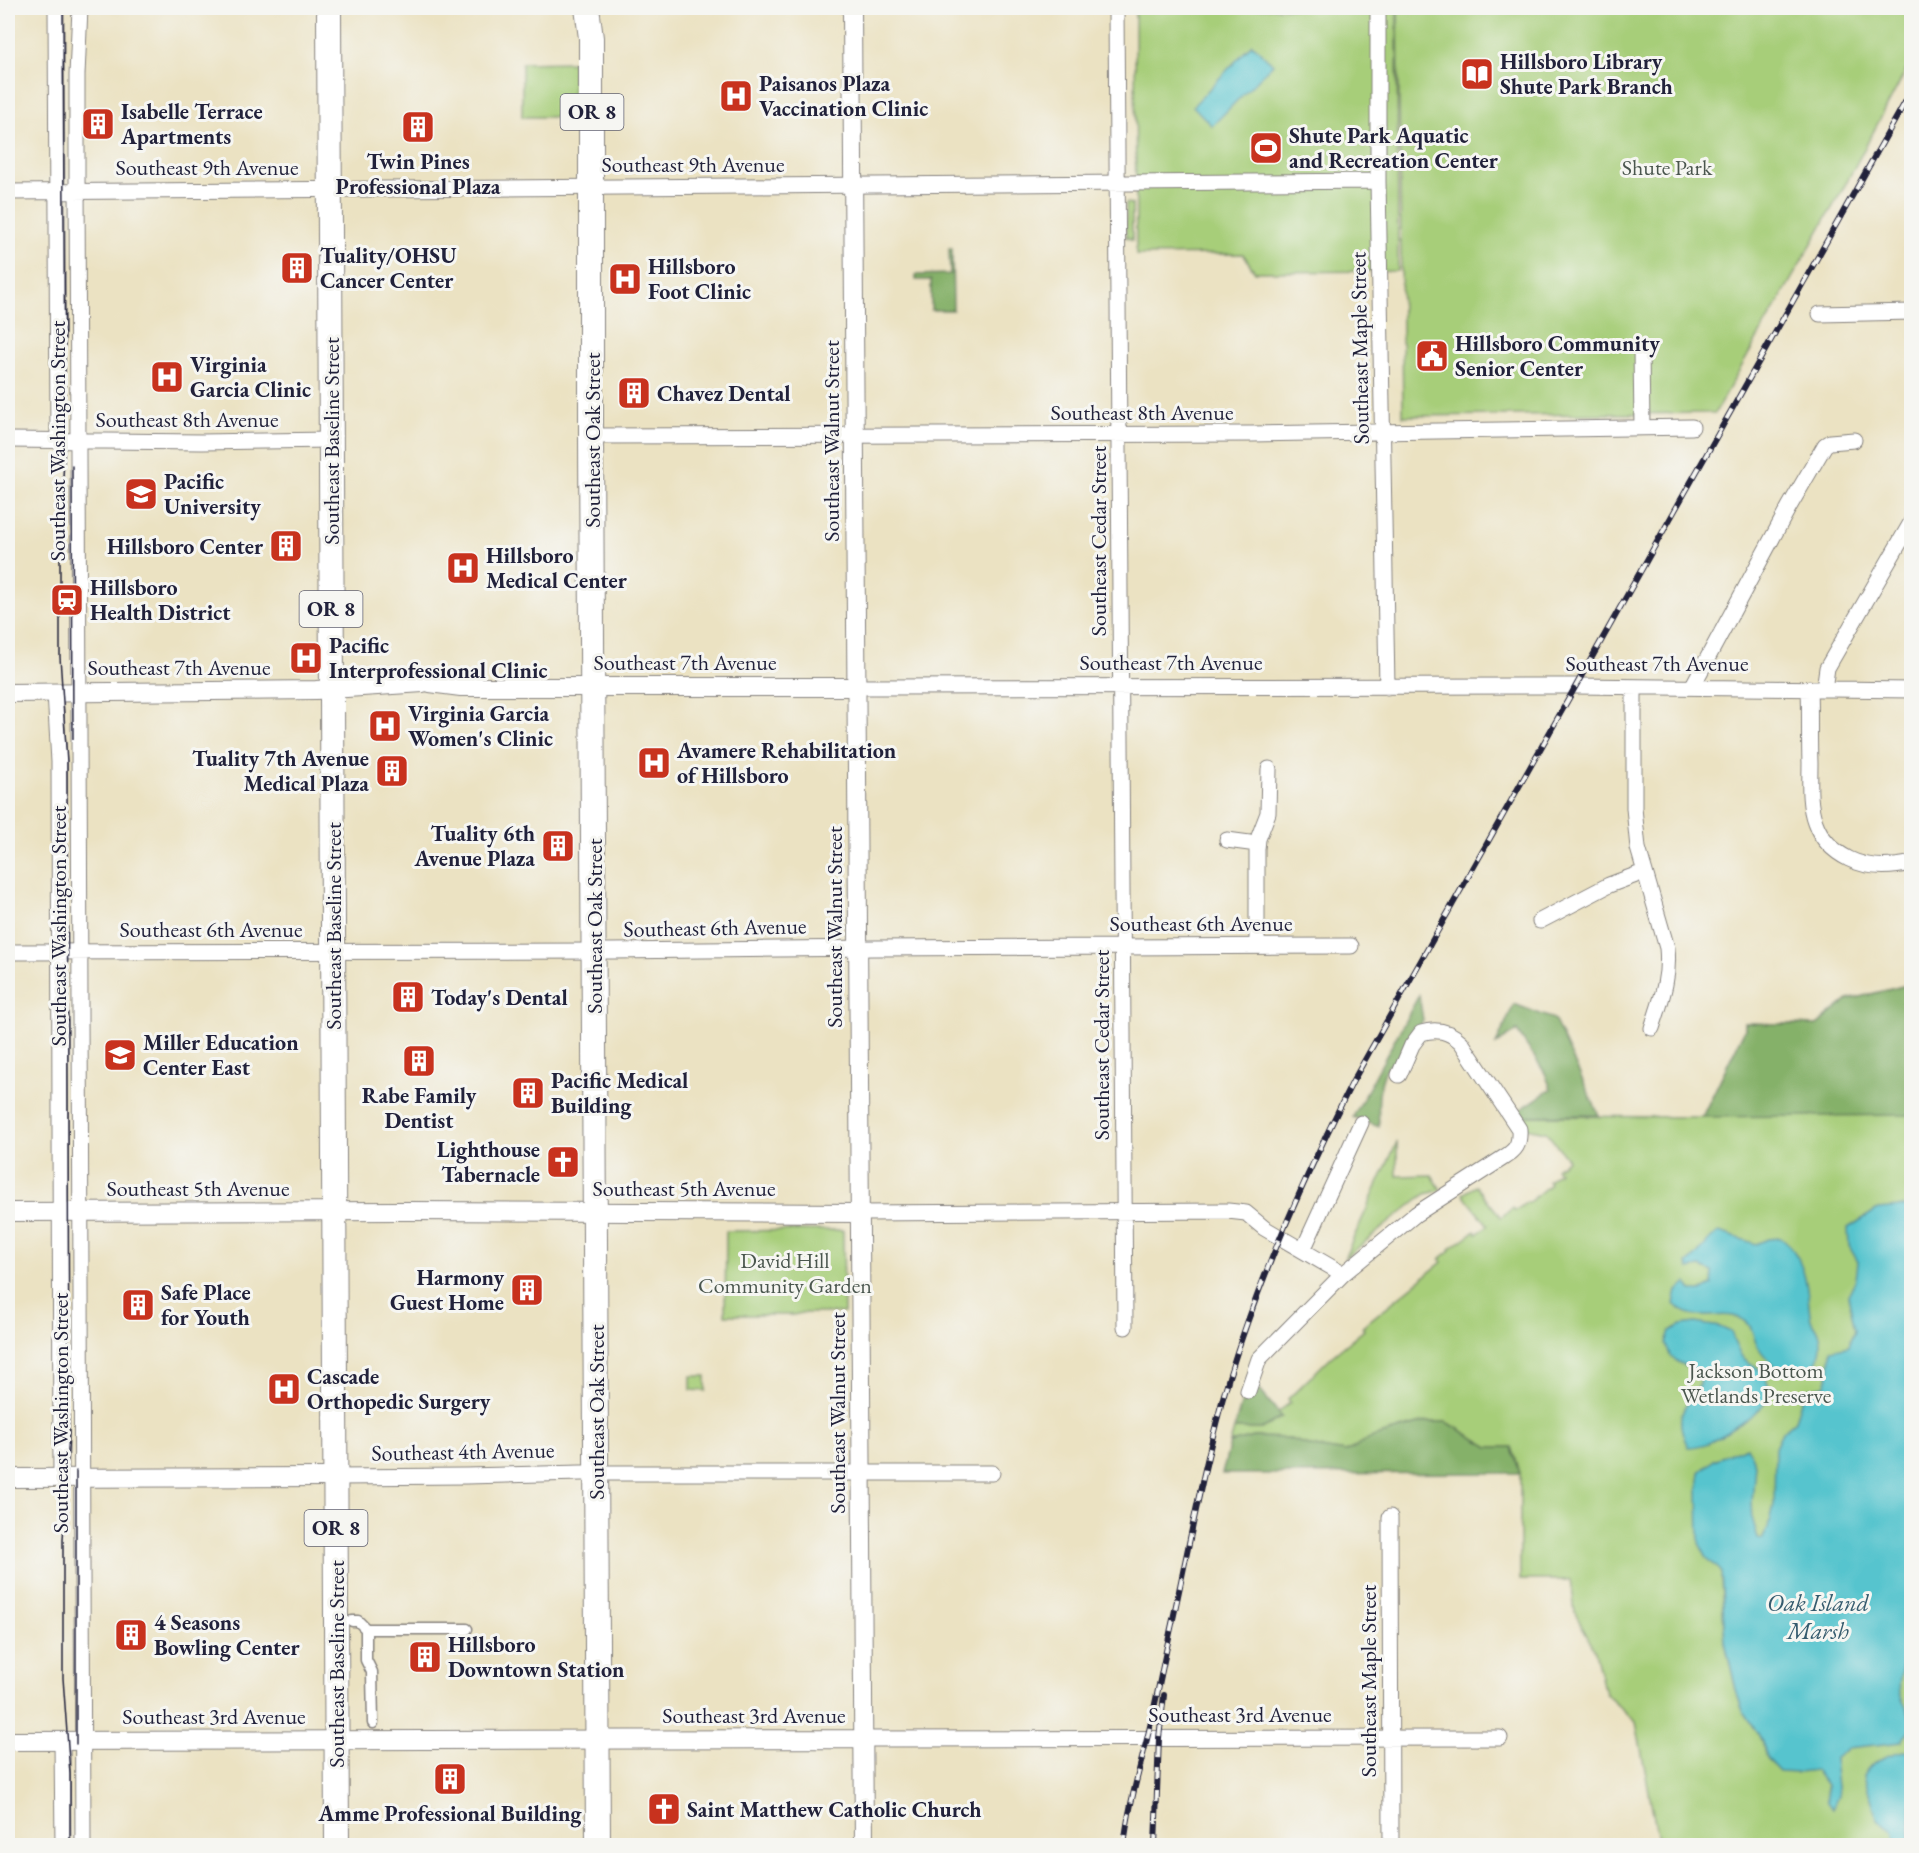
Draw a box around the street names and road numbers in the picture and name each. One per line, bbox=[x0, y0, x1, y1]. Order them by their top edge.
road number: OR 8 bbox=[560, 94, 624, 130]
street label: Southeast 9th Avenue bbox=[601, 150, 785, 179]
street label: Southeast 9th Avenue bbox=[115, 153, 299, 182]
street label: Southeast Maple Street bbox=[1343, 251, 1376, 445]
street label: Southeast Washington Street bbox=[43, 321, 72, 561]
street label: Southeast Baseline Street bbox=[317, 337, 346, 545]
street label: Southeast Walnut Street bbox=[817, 340, 846, 542]
street label: Southeast Oak Street bbox=[578, 352, 607, 528]
street label: Southeast 8th Avenue bbox=[1050, 398, 1234, 427]
street label: Southeast 8th Avenue bbox=[95, 405, 279, 434]
street label: Southeast Cedar Street bbox=[1084, 446, 1113, 636]
road number: OR 8 bbox=[300, 591, 362, 627]
street label: Southeast 7th Avenue bbox=[593, 648, 777, 677]
street label: Southeast 7th Avenue bbox=[1079, 648, 1263, 677]
street label: Southeast 7th Avenue bbox=[1565, 649, 1749, 678]
street label: Southeast 7th Avenue bbox=[87, 653, 271, 682]
street label: Southeast Washington Street bbox=[44, 806, 73, 1046]
street label: Southeast Baseline Street bbox=[319, 822, 348, 1030]
street label: Southeast Walnut Street bbox=[820, 826, 849, 1028]
street label: Southeast Oak Street bbox=[580, 838, 609, 1014]
street label: Southeast 6th Avenue bbox=[1109, 909, 1293, 938]
street label: Southeast 6th Avenue bbox=[623, 911, 807, 944]
street label: Southeast 6th Avenue bbox=[119, 915, 303, 944]
street label: Southeast Cedar Street bbox=[1087, 950, 1116, 1140]
street label: Southeast 5th Avenue bbox=[106, 1174, 290, 1203]
street label: Southeast 5th Avenue bbox=[592, 1174, 776, 1203]
street label: Southeast Washington Street bbox=[46, 1293, 75, 1533]
street label: Southeast Walnut Street bbox=[823, 1312, 852, 1514]
street label: Southeast Oak Street bbox=[582, 1324, 611, 1500]
street label: Southeast 4th Avenue bbox=[371, 1435, 555, 1468]
road number: OR 8 bbox=[304, 1510, 368, 1546]
street label: Southeast Baseline Street bbox=[322, 1560, 351, 1768]
street label: Southeast Maple Street bbox=[1354, 1585, 1383, 1777]
street label: Southeast 3rd Avenue bbox=[1148, 1700, 1332, 1729]
street label: Southeast 3rd Avenue bbox=[662, 1701, 846, 1730]
street label: Southeast 3rd Avenue bbox=[122, 1702, 306, 1731]

